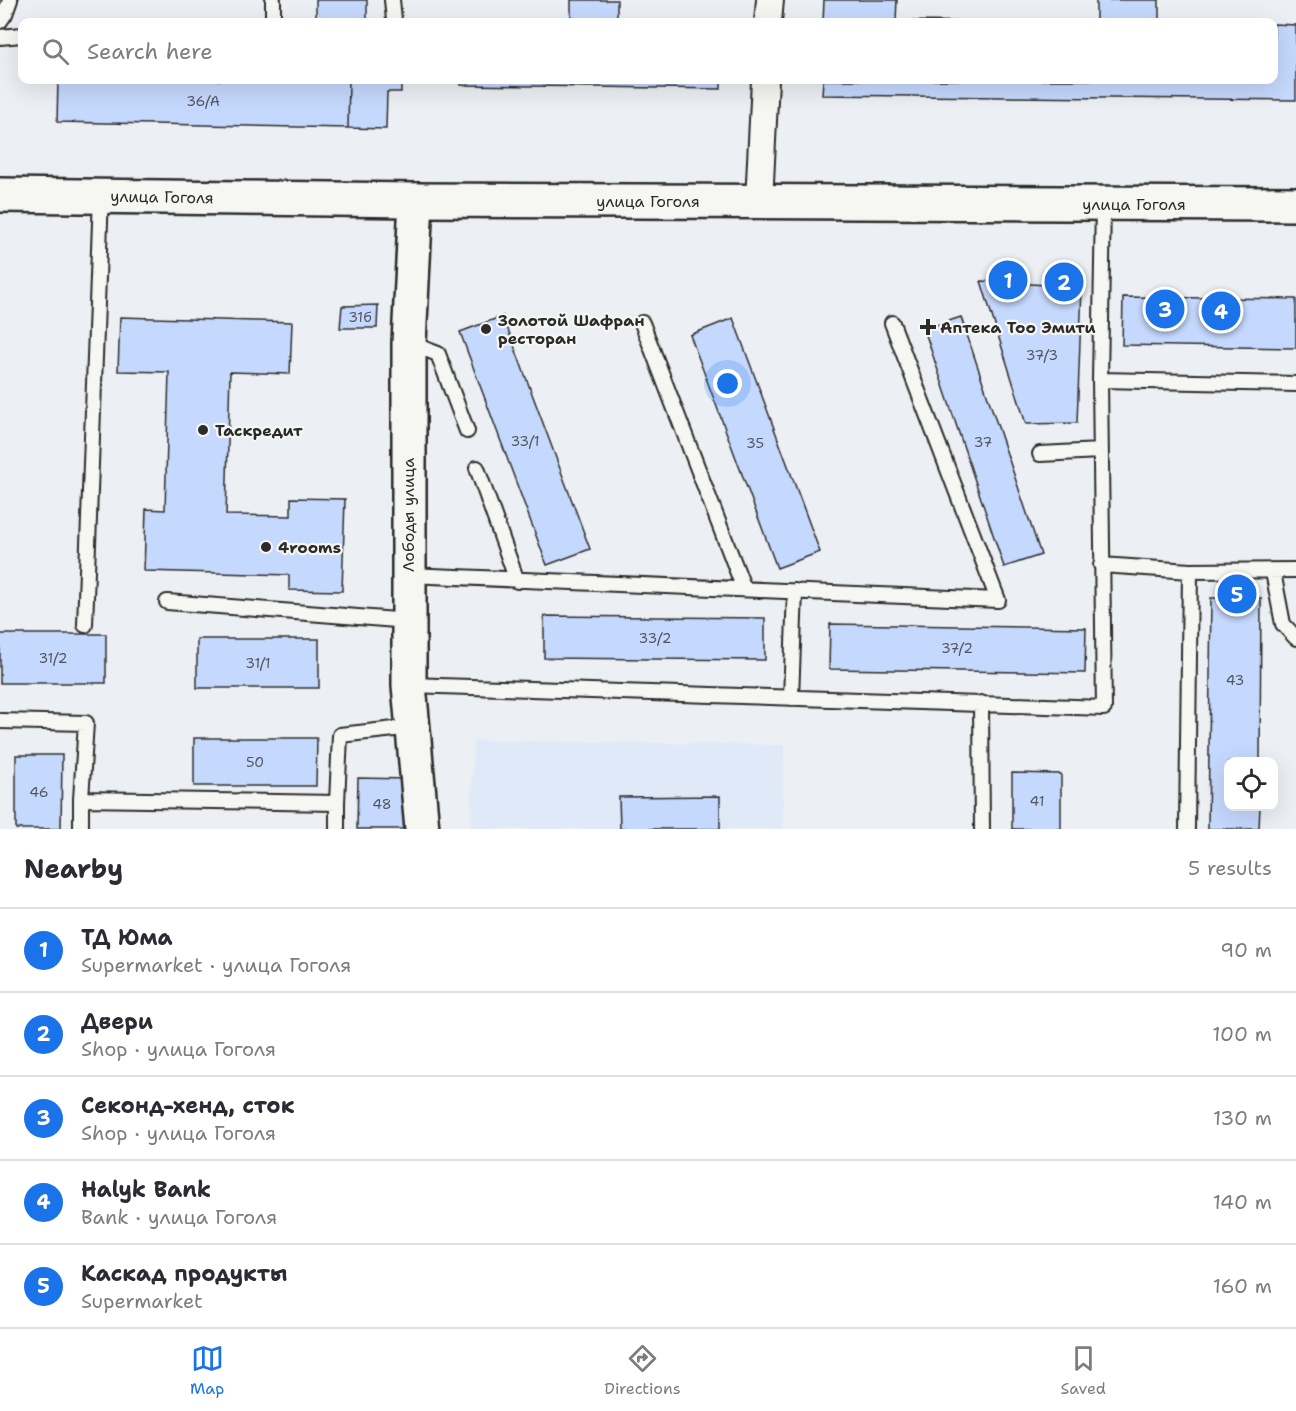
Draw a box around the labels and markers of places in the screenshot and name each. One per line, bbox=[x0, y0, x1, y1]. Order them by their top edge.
pin: 1 bbox=[988, 258, 1028, 302]
pin: 2 bbox=[1044, 260, 1084, 304]
pin: 3 bbox=[1146, 286, 1184, 332]
pin: 4 bbox=[1202, 288, 1240, 334]
place label: Золотой Шафран ресторан bbox=[498, 310, 645, 349]
place label: Аптека Тоо Эмити bbox=[940, 317, 1096, 338]
marker: Аптека Тоо Эмити bbox=[921, 320, 935, 334]
marker: Золотой Шафран ресторан bbox=[479, 322, 493, 336]
place label: Таскредит bbox=[215, 420, 303, 441]
marker: Таскредит bbox=[196, 423, 210, 437]
place label: 4rooms bbox=[278, 537, 341, 558]
marker: 4rooms bbox=[259, 540, 273, 554]
pin: 5 bbox=[1218, 572, 1256, 616]

